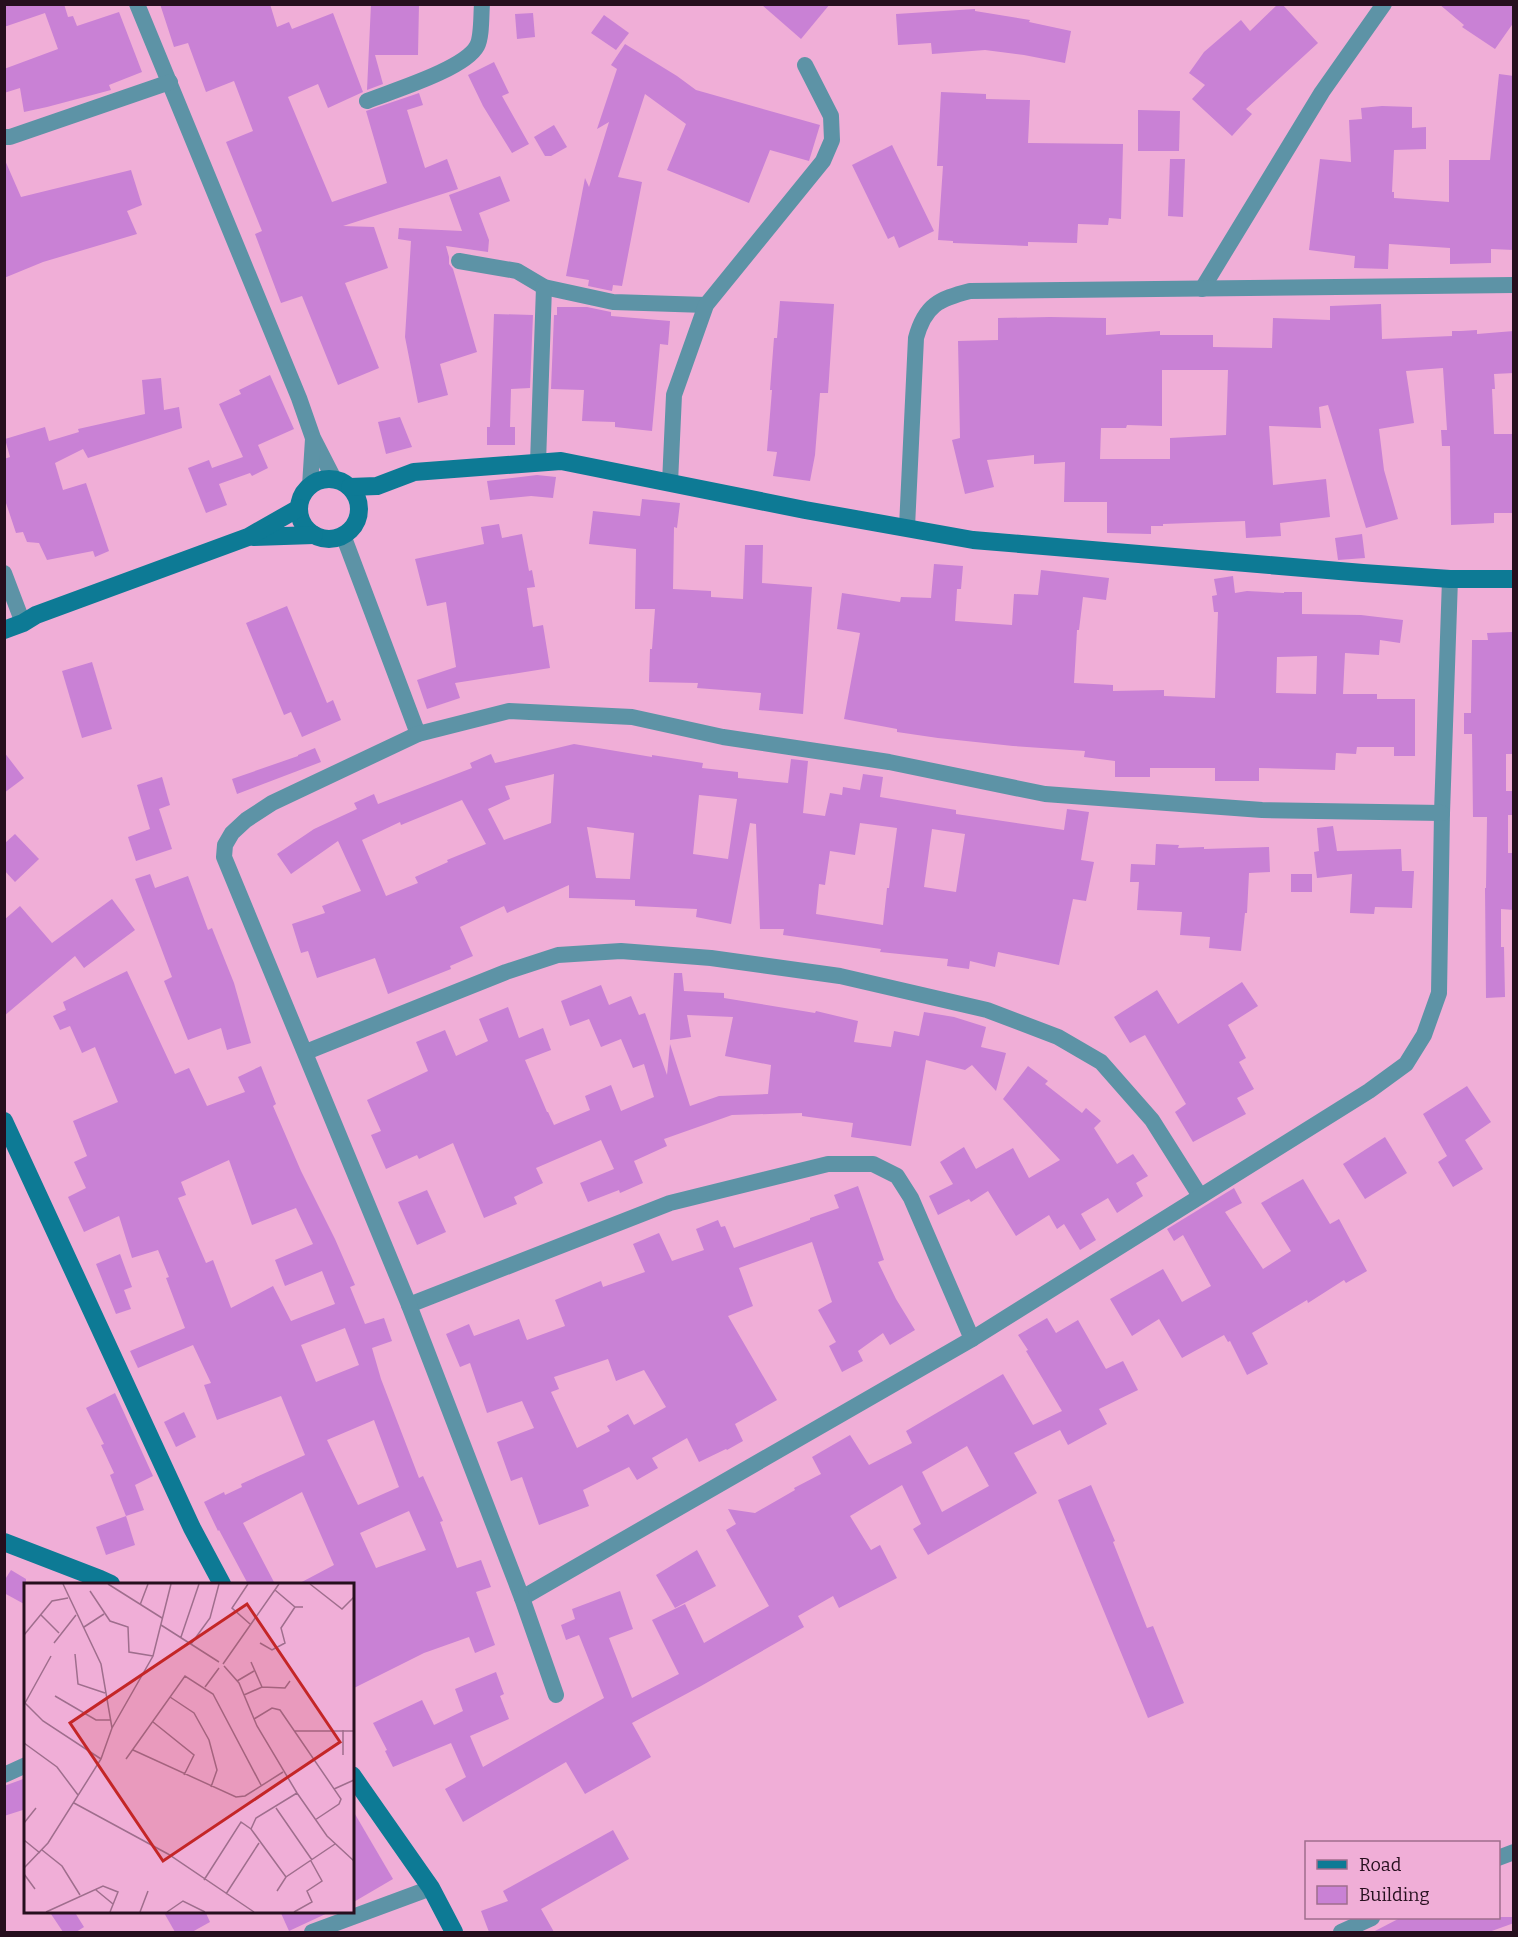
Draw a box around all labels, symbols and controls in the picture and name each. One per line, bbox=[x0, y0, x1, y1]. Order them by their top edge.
inset map bbox=[24, 1583, 354, 1913]
legend bbox=[1305, 1841, 1500, 1919]
text: Road bbox=[1359, 1854, 1402, 1876]
text: Building bbox=[1359, 1884, 1430, 1906]

